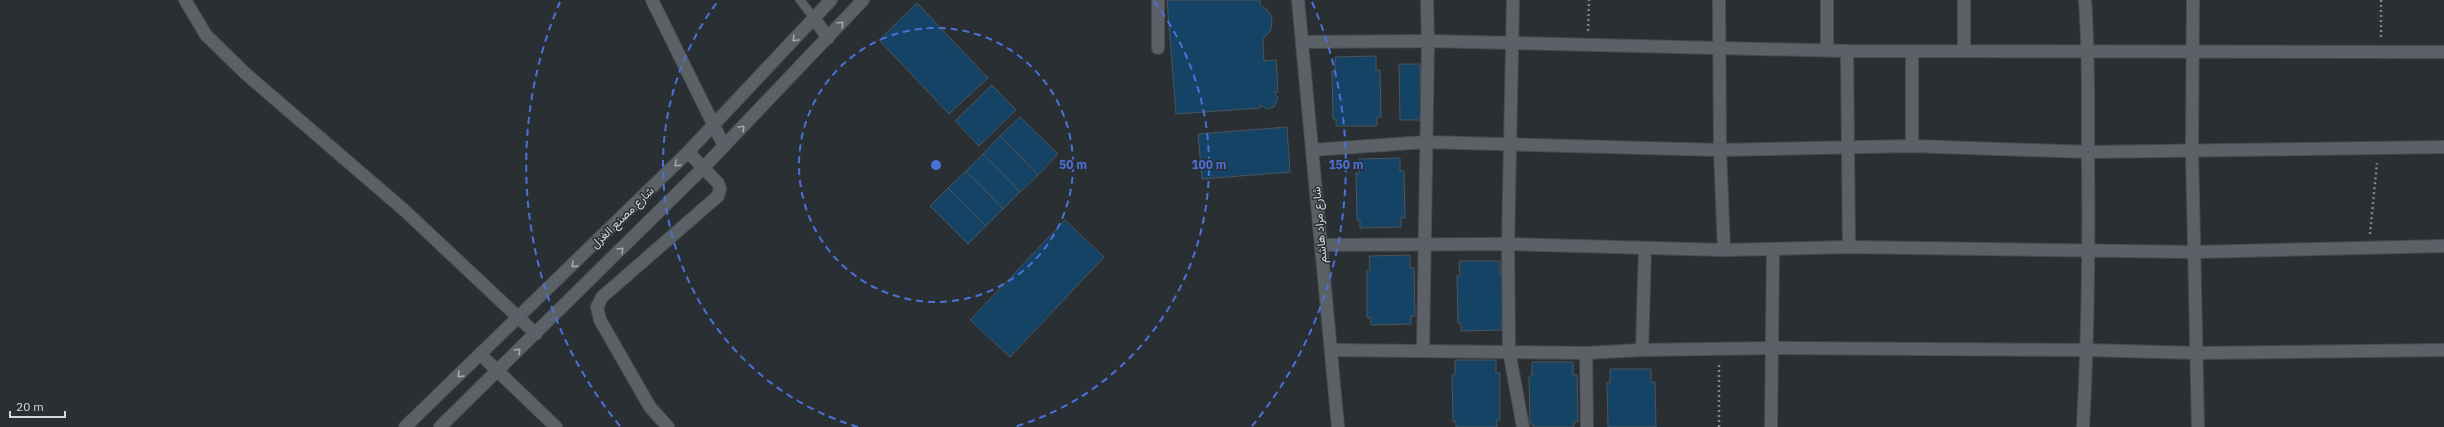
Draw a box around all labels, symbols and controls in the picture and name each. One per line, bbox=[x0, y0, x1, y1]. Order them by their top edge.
one-way arrow bbox=[836, 21, 843, 28]
one-way arrow bbox=[792, 34, 799, 42]
one-way arrow bbox=[737, 125, 745, 133]
text: 50 m bbox=[1059, 157, 1087, 172]
text: 100 m bbox=[1191, 157, 1227, 172]
text: 150 m bbox=[1328, 157, 1364, 172]
centre of rings bbox=[929, 158, 943, 172]
one-way arrow bbox=[674, 159, 682, 167]
street label: شارع مصنع الغزل bbox=[587, 183, 658, 253]
street label: شارع مراد هاشم bbox=[1308, 186, 1332, 264]
one-way arrow bbox=[616, 247, 624, 255]
one-way arrow bbox=[571, 260, 579, 268]
one-way arrow bbox=[513, 348, 521, 356]
one-way arrow bbox=[457, 370, 465, 377]
scale bar bbox=[10, 393, 65, 419]
text: 20 m bbox=[16, 399, 44, 414]

